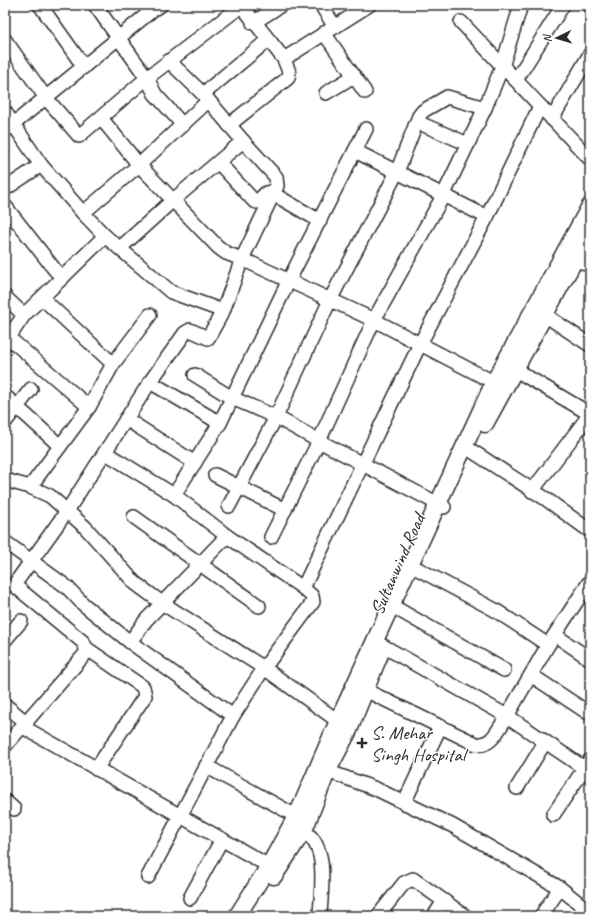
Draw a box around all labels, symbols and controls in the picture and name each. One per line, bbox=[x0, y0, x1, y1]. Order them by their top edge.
north arrow bbox=[537, 18, 577, 58]
text: N bbox=[540, 33, 554, 43]
street label: Sultanwind Road bbox=[365, 507, 432, 618]
place label: S. Mehar Singh Hospital bbox=[371, 721, 469, 767]
marker: S. Mehar Singh Hospital bbox=[356, 737, 368, 749]

